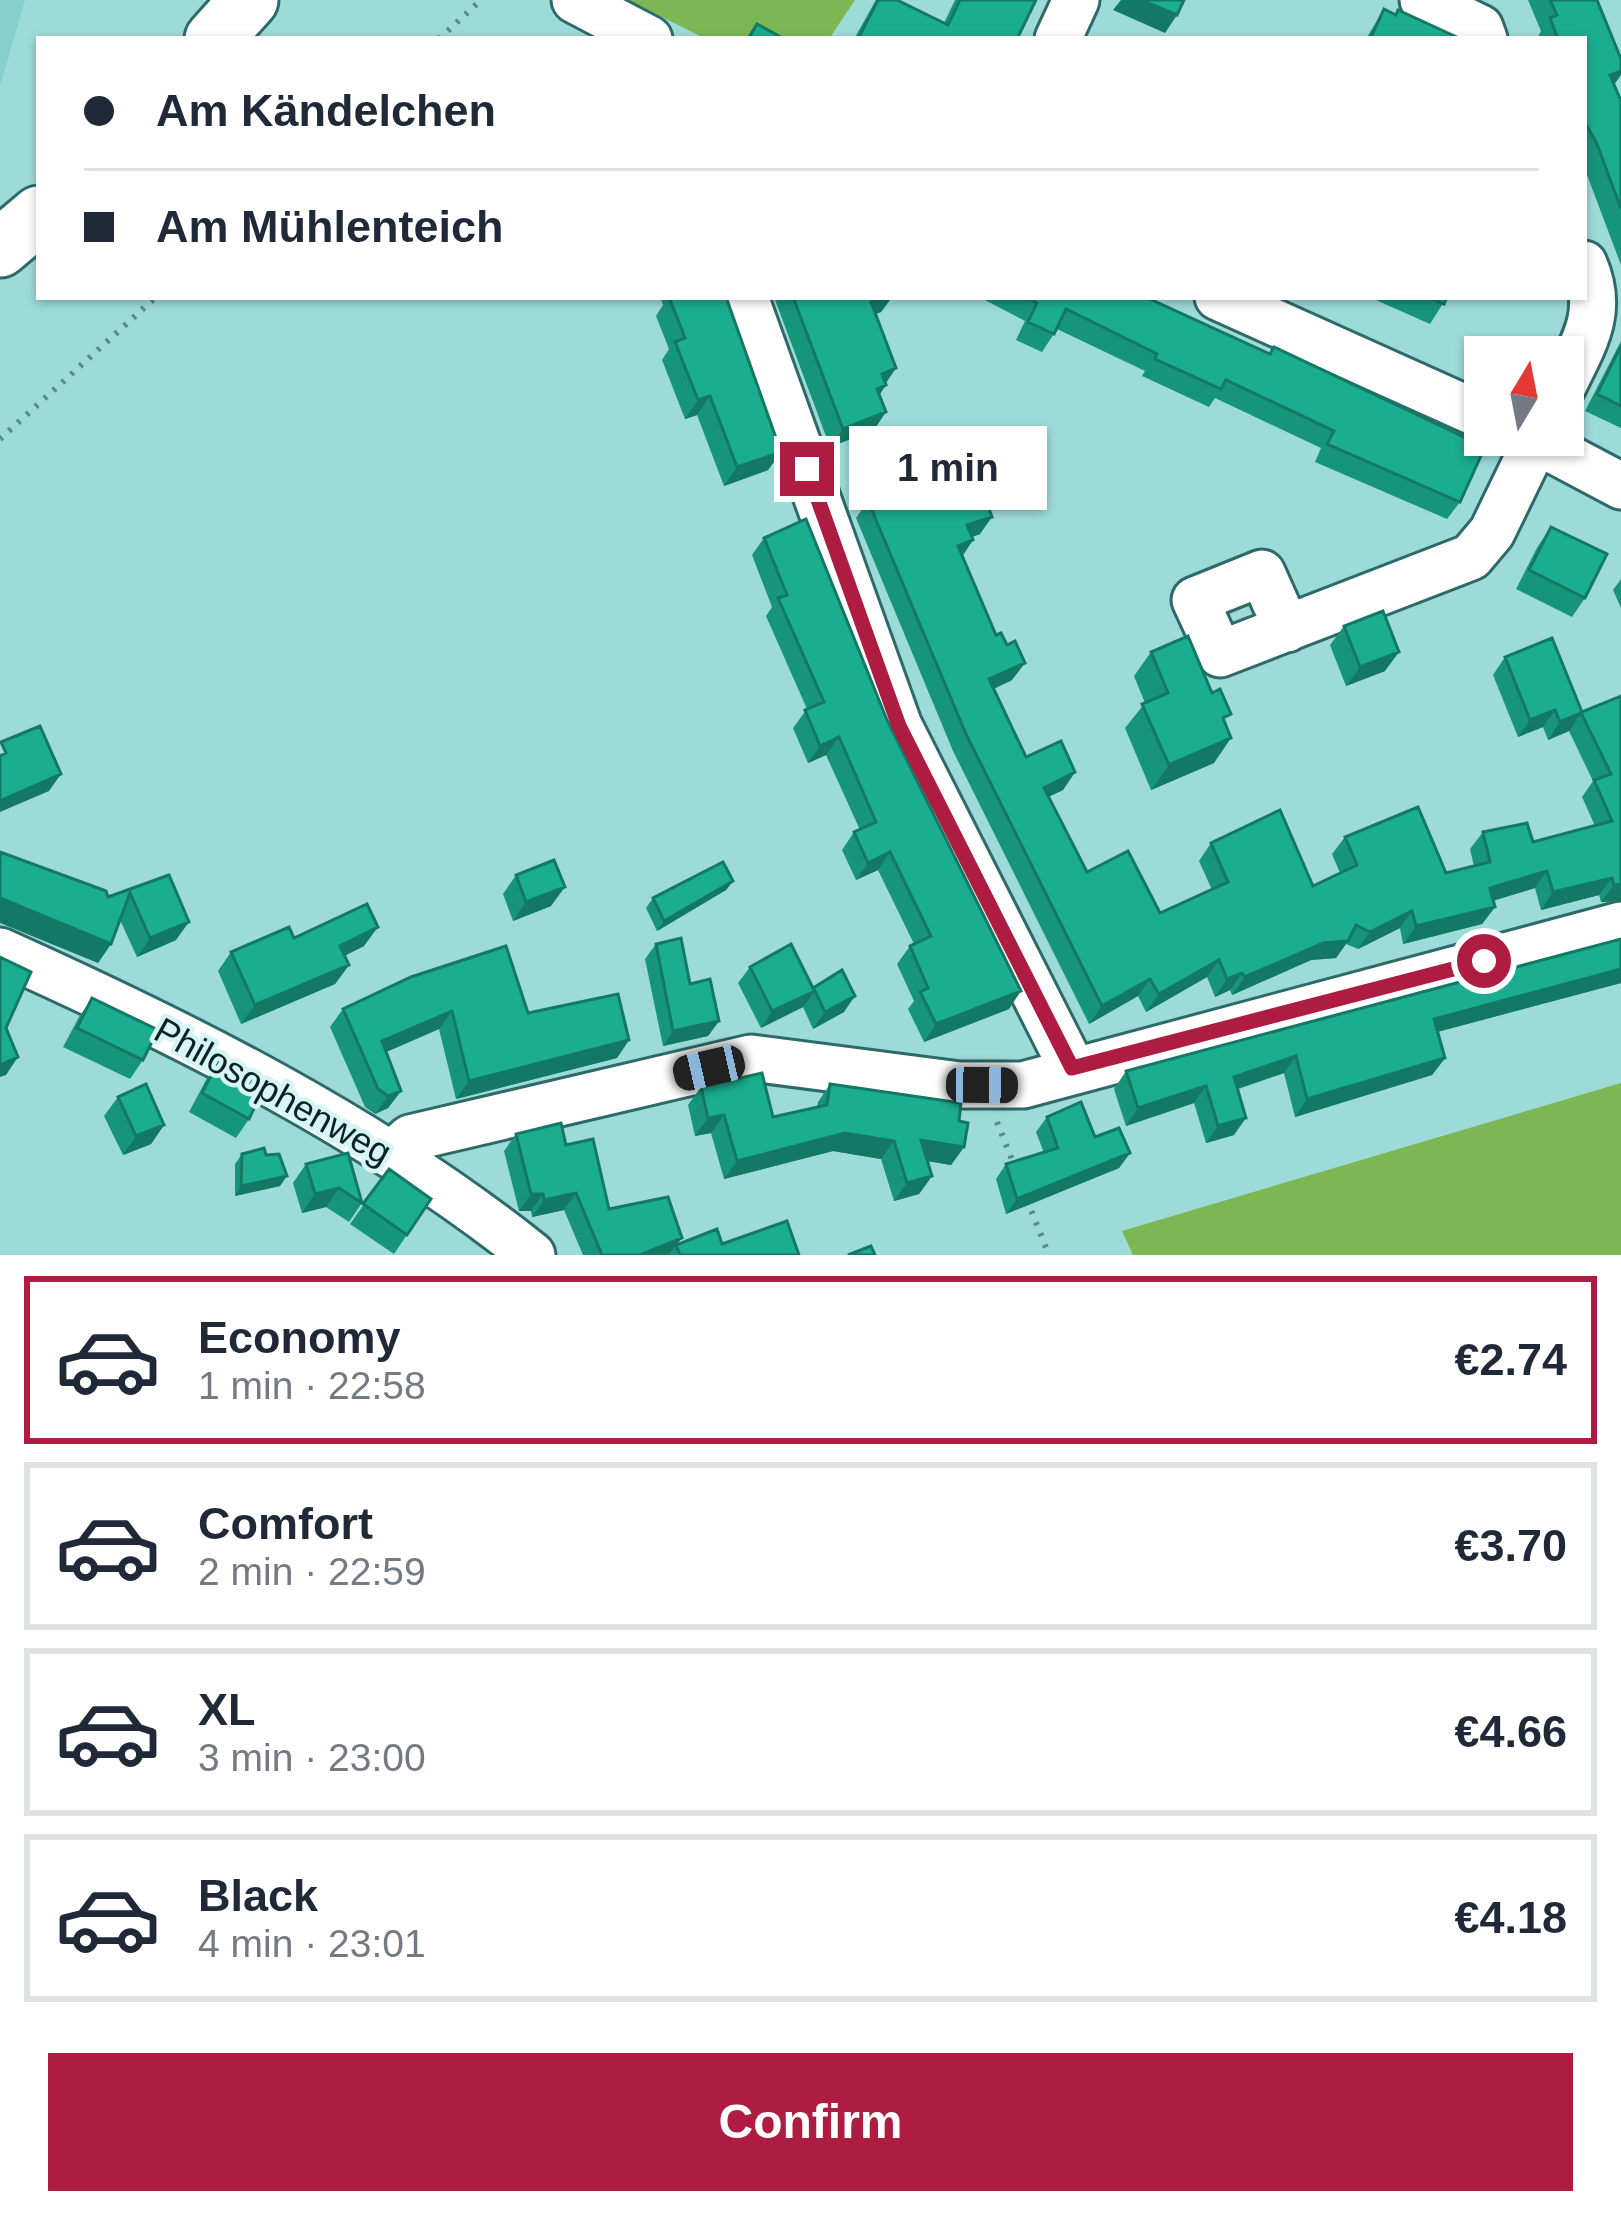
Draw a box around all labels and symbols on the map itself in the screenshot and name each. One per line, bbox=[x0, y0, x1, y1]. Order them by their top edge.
north arrow bbox=[1464, 336, 1584, 456]
callout: 1 min bbox=[849, 427, 1047, 511]
route end bbox=[780, 442, 834, 496]
route start bbox=[1457, 934, 1511, 988]
street label: Philosophenweg bbox=[148, 1009, 398, 1173]
car bbox=[670, 1042, 748, 1094]
car bbox=[946, 1066, 1018, 1104]

